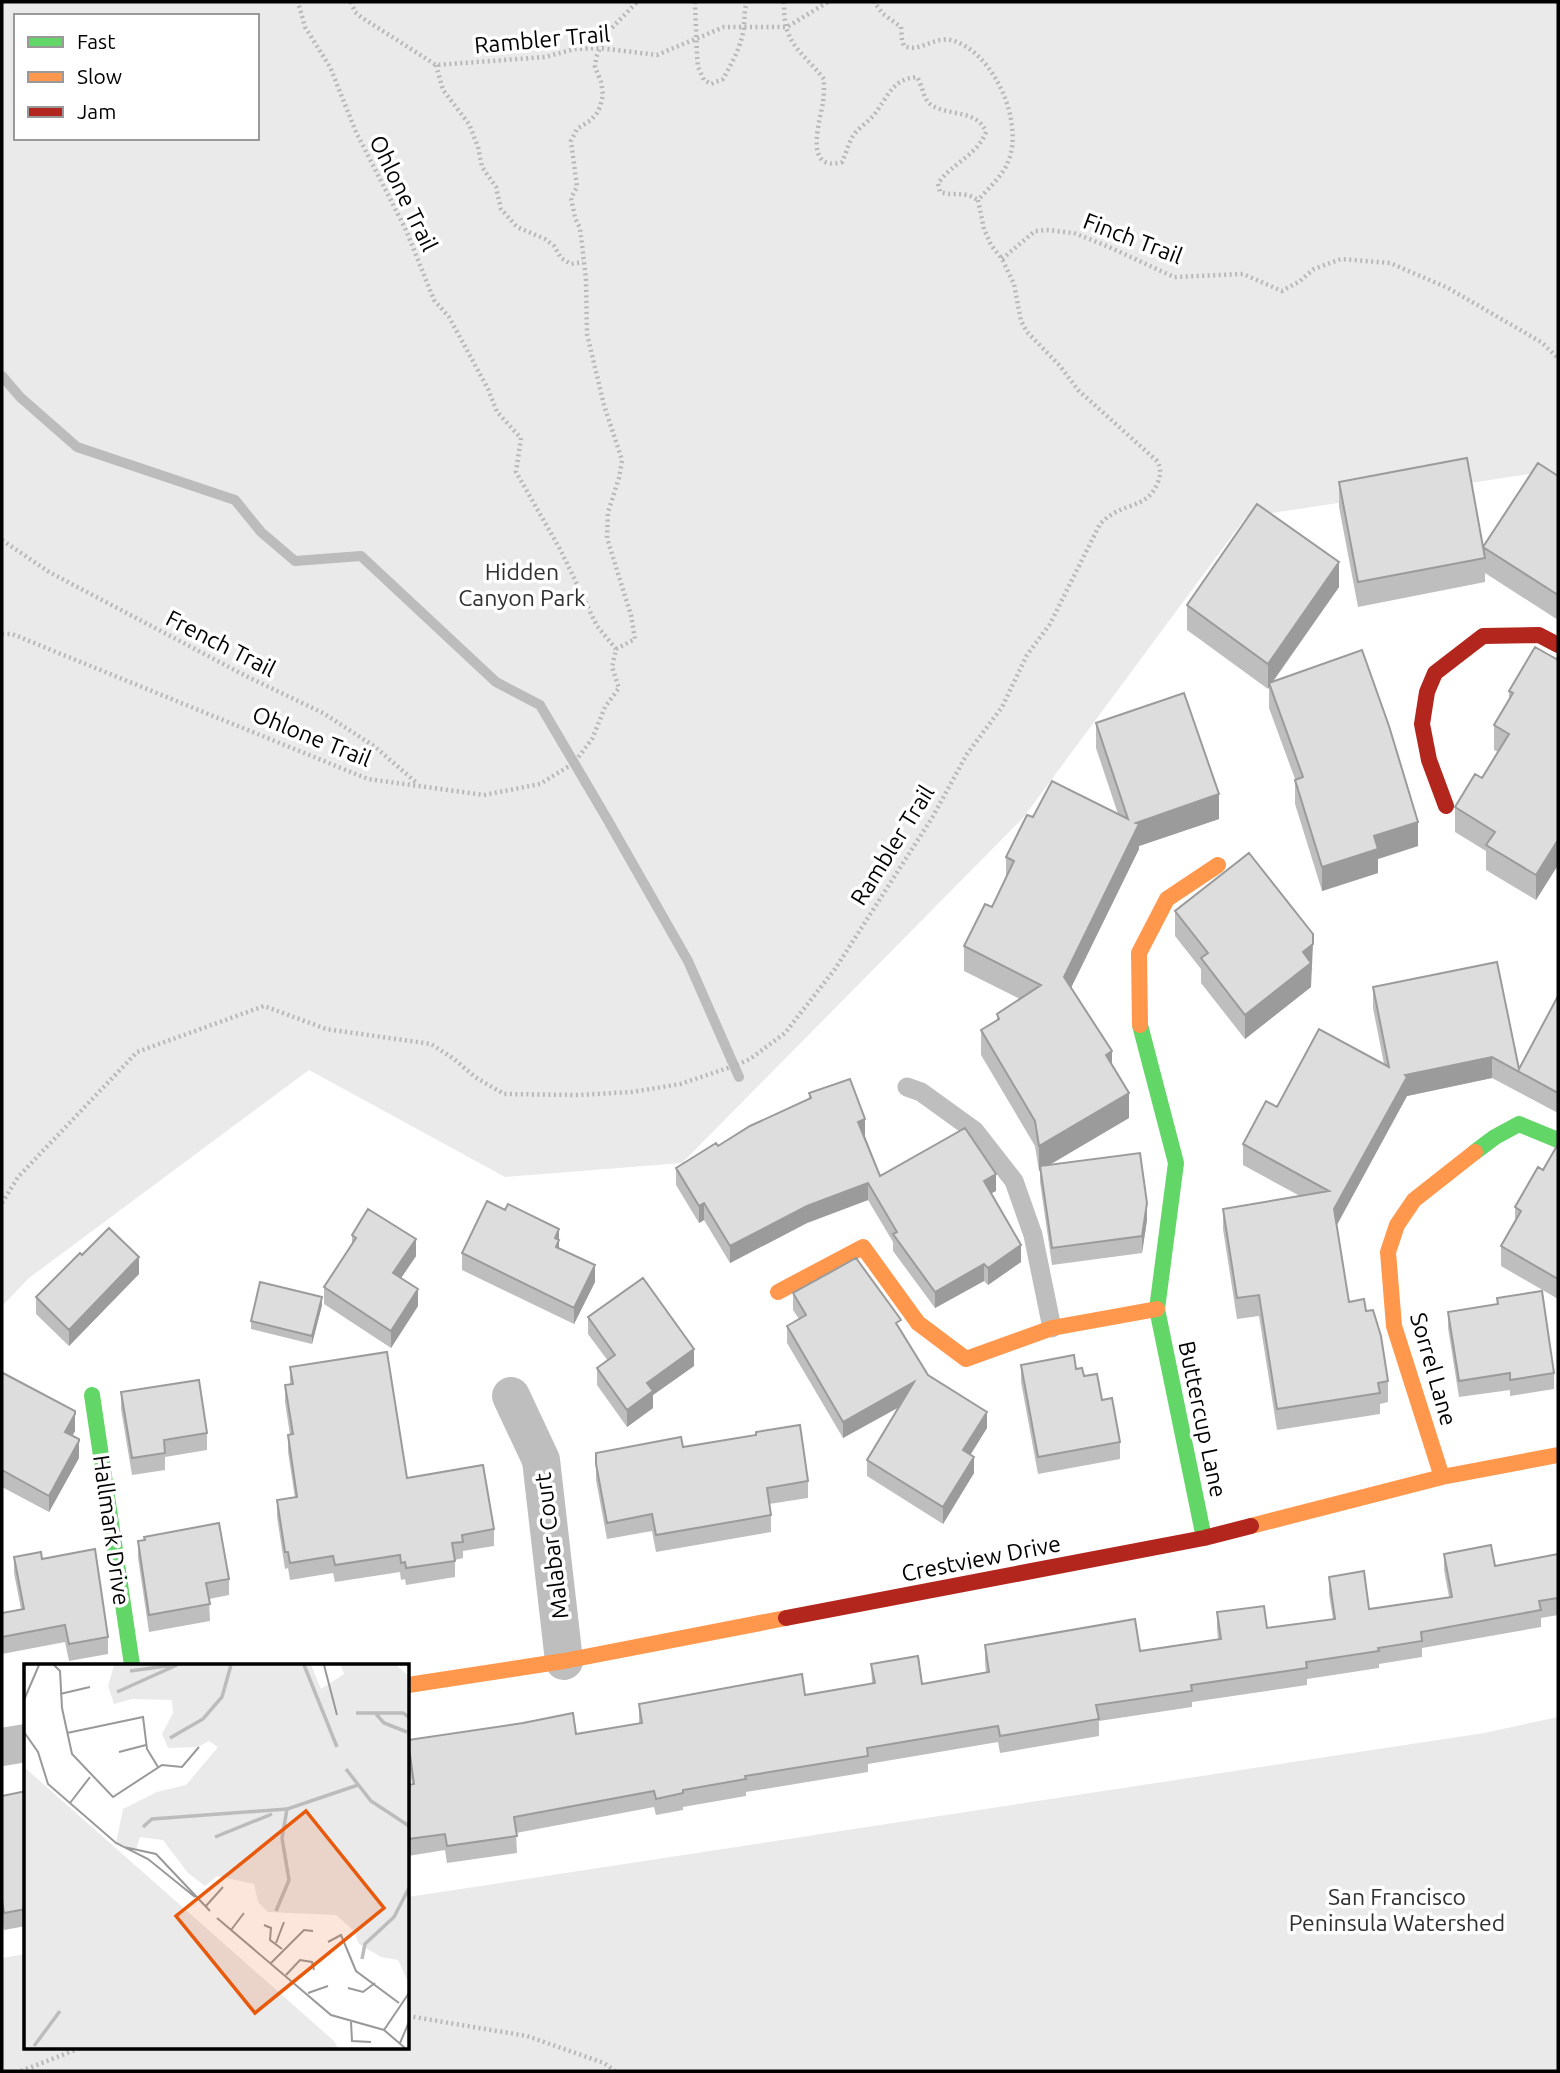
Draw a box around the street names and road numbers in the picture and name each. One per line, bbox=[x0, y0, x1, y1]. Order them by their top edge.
street label: Rambler Trail bbox=[473, 21, 611, 57]
street label: Ohlone Trail bbox=[365, 131, 443, 255]
street label: Finch Trail bbox=[1080, 208, 1186, 268]
street label: French Trail bbox=[162, 605, 280, 681]
street label: Ohlone Trail bbox=[249, 701, 375, 771]
street label: Rambler Trail bbox=[845, 781, 939, 909]
street label: Sorrel Lane bbox=[1406, 1310, 1462, 1428]
street label: Buttercup Lane bbox=[1174, 1339, 1232, 1499]
street label: Hallmark Drive bbox=[89, 1453, 135, 1607]
street label: Malabar Court bbox=[530, 1471, 572, 1621]
street label: Crestview Drive bbox=[899, 1530, 1063, 1586]

